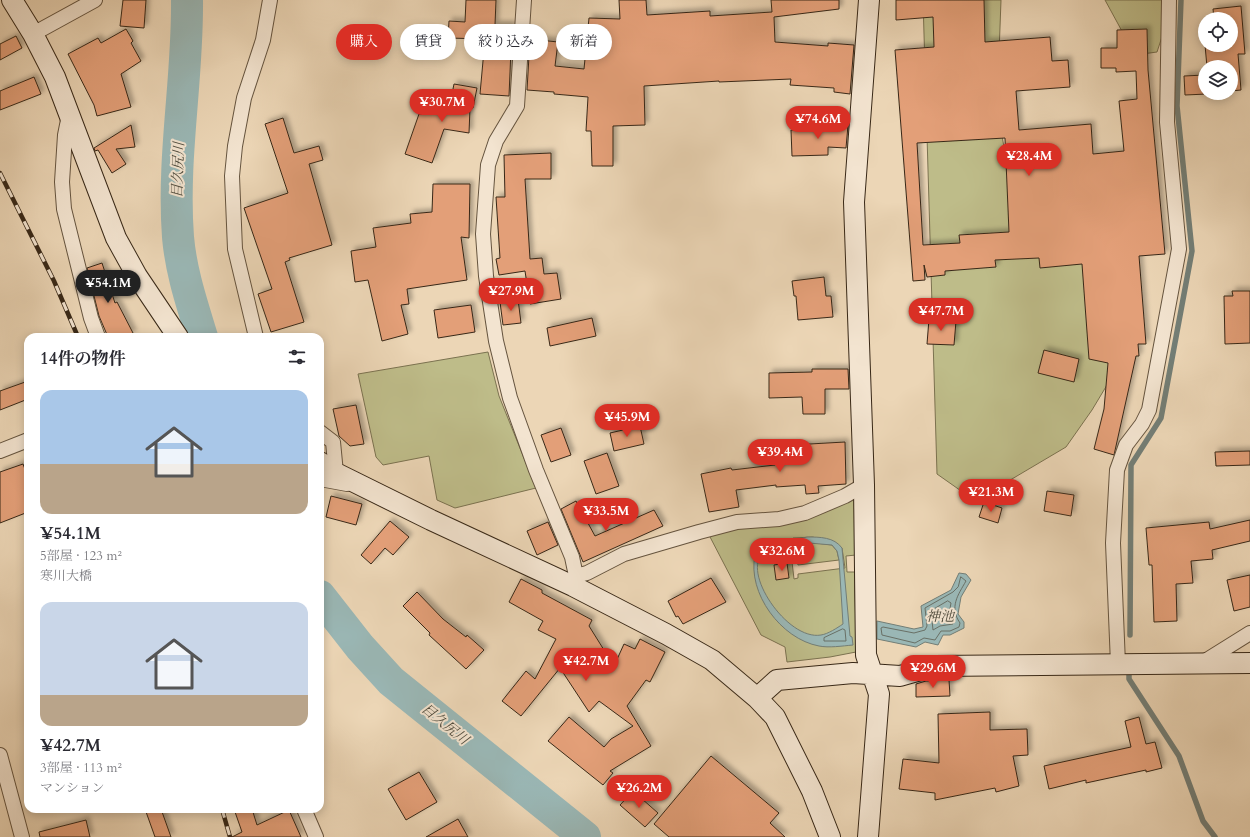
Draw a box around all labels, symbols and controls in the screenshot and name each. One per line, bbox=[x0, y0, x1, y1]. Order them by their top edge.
map controls bbox=[1198, 12, 1238, 100]
button: locate bbox=[1198, 12, 1238, 52]
chip: 購入 bbox=[336, 24, 392, 60]
chip: 賃貸 bbox=[400, 24, 456, 60]
chip: 絞り込み bbox=[464, 24, 548, 60]
chip: 新着 bbox=[556, 24, 612, 60]
button: layers bbox=[1198, 60, 1238, 100]
pin: ¥30.7M bbox=[409, 89, 475, 123]
text: ¥30.7M bbox=[419, 93, 465, 111]
pin: ¥74.6M bbox=[785, 106, 851, 140]
text: ¥74.6M bbox=[795, 110, 841, 128]
water label: 目久尻川 bbox=[168, 140, 189, 198]
pin: ¥28.4M bbox=[996, 143, 1062, 177]
text: ¥28.4M bbox=[1006, 147, 1052, 165]
pin: ¥54.1M bbox=[75, 270, 141, 304]
text: ¥54.1M bbox=[85, 274, 131, 292]
pin: ¥27.9M bbox=[478, 278, 544, 312]
text: ¥27.9M bbox=[488, 282, 534, 300]
pin: ¥47.7M bbox=[908, 298, 974, 332]
text: ¥47.7M bbox=[918, 302, 964, 320]
icon: filters bbox=[286, 346, 308, 368]
text: 14件の物件 bbox=[40, 347, 125, 370]
pin: ¥45.9M bbox=[594, 404, 660, 438]
text: ¥45.9M bbox=[604, 408, 650, 426]
icon: home bbox=[138, 416, 210, 488]
pin: ¥39.4M bbox=[747, 439, 813, 473]
text: ¥39.4M bbox=[757, 443, 803, 461]
pin: ¥21.3M bbox=[958, 479, 1024, 513]
text: ¥21.3M bbox=[968, 483, 1014, 501]
pin: ¥33.5M bbox=[573, 498, 639, 532]
text: ¥33.5M bbox=[583, 502, 629, 520]
text: ¥54.1M bbox=[40, 522, 101, 545]
pin: ¥32.6M bbox=[749, 538, 815, 572]
text: ¥32.6M bbox=[759, 542, 805, 560]
text: 5部屋 · 123 m² bbox=[40, 547, 122, 565]
text: 寒川大橋 bbox=[40, 567, 92, 585]
water label: 神池 bbox=[926, 607, 956, 626]
icon: home bbox=[138, 628, 210, 700]
pin: ¥42.7M bbox=[553, 648, 619, 682]
text: ¥42.7M bbox=[563, 652, 609, 670]
pin: ¥29.6M bbox=[900, 655, 966, 689]
text: ¥29.6M bbox=[910, 659, 956, 677]
water label: 目久尻川 bbox=[417, 699, 474, 750]
text: ¥42.7M bbox=[40, 734, 101, 757]
text: 3部屋 · 113 m² bbox=[40, 759, 122, 777]
pin: ¥26.2M bbox=[606, 775, 672, 809]
text: マンション bbox=[40, 779, 104, 797]
text: ¥26.2M bbox=[616, 779, 662, 797]

